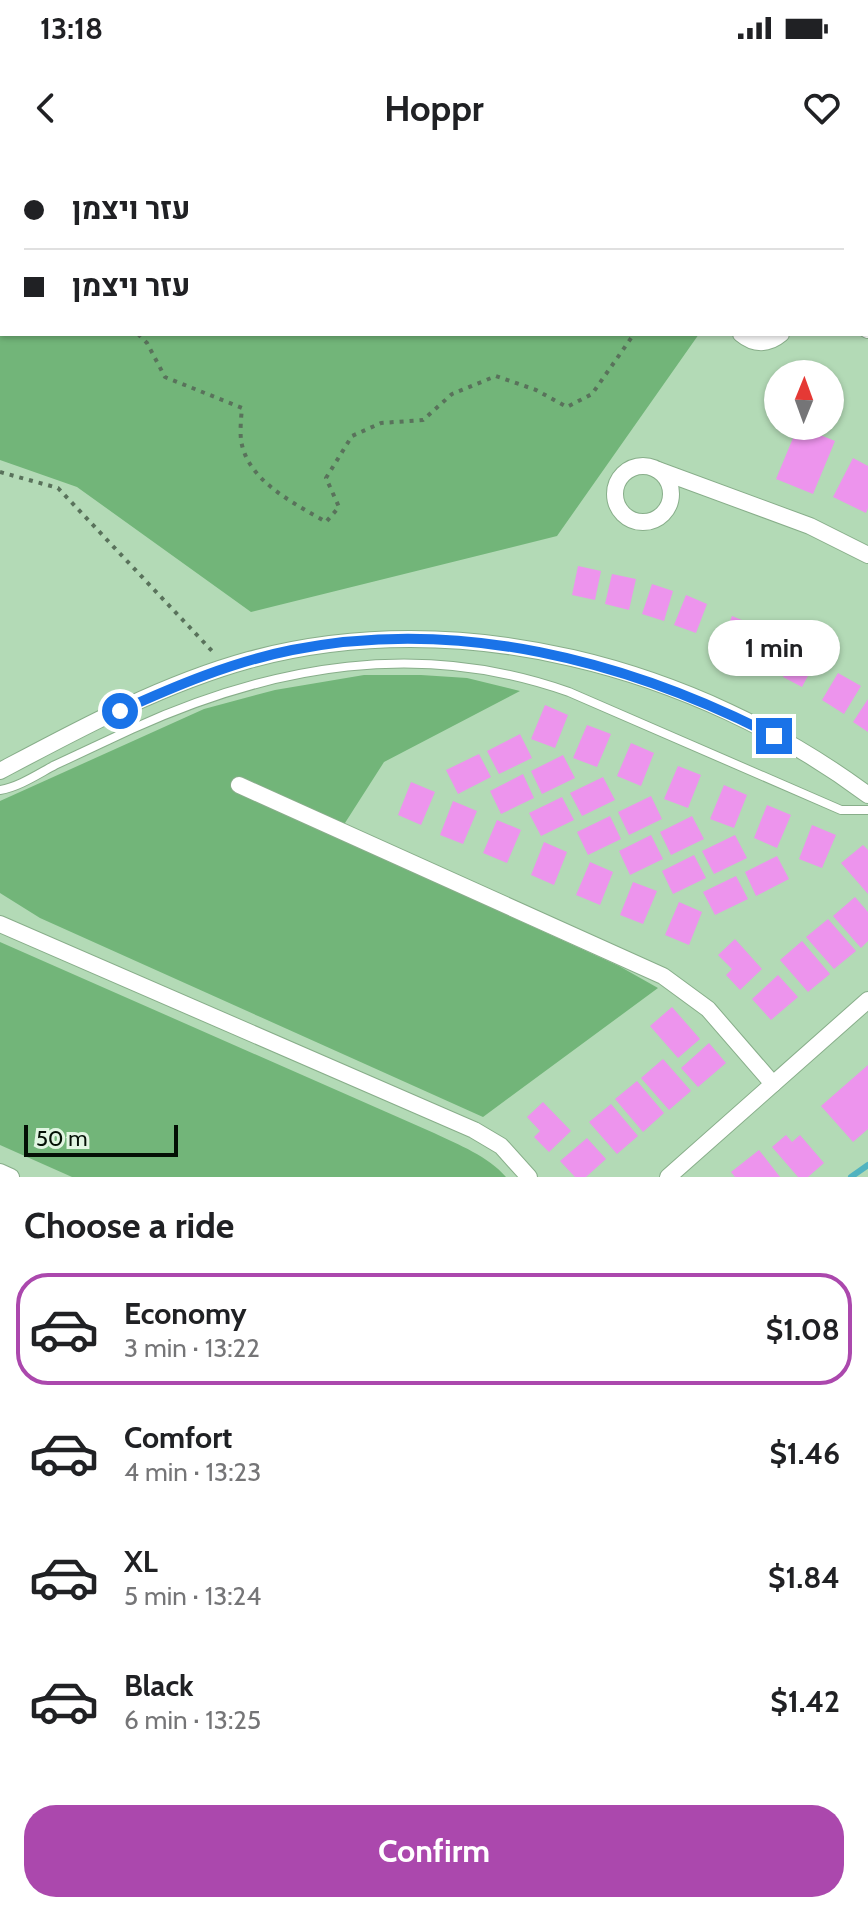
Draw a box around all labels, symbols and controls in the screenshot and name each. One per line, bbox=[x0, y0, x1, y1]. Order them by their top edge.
text: 13:18 bbox=[40, 10, 103, 47]
icon: back bbox=[24, 86, 68, 130]
text: Hoppr bbox=[384, 86, 484, 130]
icon: heart bbox=[800, 86, 844, 130]
text: עזר ויצמן bbox=[72, 190, 191, 227]
text: עזר ויצמן bbox=[72, 267, 191, 304]
north arrow bbox=[764, 360, 844, 440]
map controls bbox=[764, 360, 844, 440]
callout: 1 min bbox=[708, 620, 840, 676]
text: 1 min bbox=[745, 632, 803, 664]
route start bbox=[102, 693, 138, 729]
route end bbox=[756, 718, 792, 754]
scale bar bbox=[24, 1121, 178, 1157]
text: 50 m bbox=[36, 1125, 88, 1152]
text: Choose a ride bbox=[24, 1203, 234, 1247]
icon: car bbox=[28, 1293, 100, 1365]
text: Economy bbox=[124, 1295, 247, 1332]
text: $1.08 bbox=[766, 1311, 840, 1348]
text: 3 min · 13:22 bbox=[124, 1332, 260, 1364]
icon: car bbox=[28, 1417, 100, 1489]
text: Comfort bbox=[124, 1419, 232, 1456]
text: $1.46 bbox=[769, 1435, 840, 1472]
text: 4 min · 13:23 bbox=[124, 1456, 261, 1488]
icon: car bbox=[28, 1541, 100, 1613]
text: XL bbox=[124, 1543, 158, 1580]
text: $1.84 bbox=[768, 1559, 840, 1596]
text: 5 min · 13:24 bbox=[124, 1580, 261, 1612]
icon: car bbox=[28, 1665, 100, 1737]
text: Black bbox=[124, 1667, 194, 1704]
text: $1.42 bbox=[770, 1683, 840, 1720]
text: 6 min · 13:25 bbox=[124, 1704, 261, 1736]
button: Confirm bbox=[24, 1805, 844, 1897]

